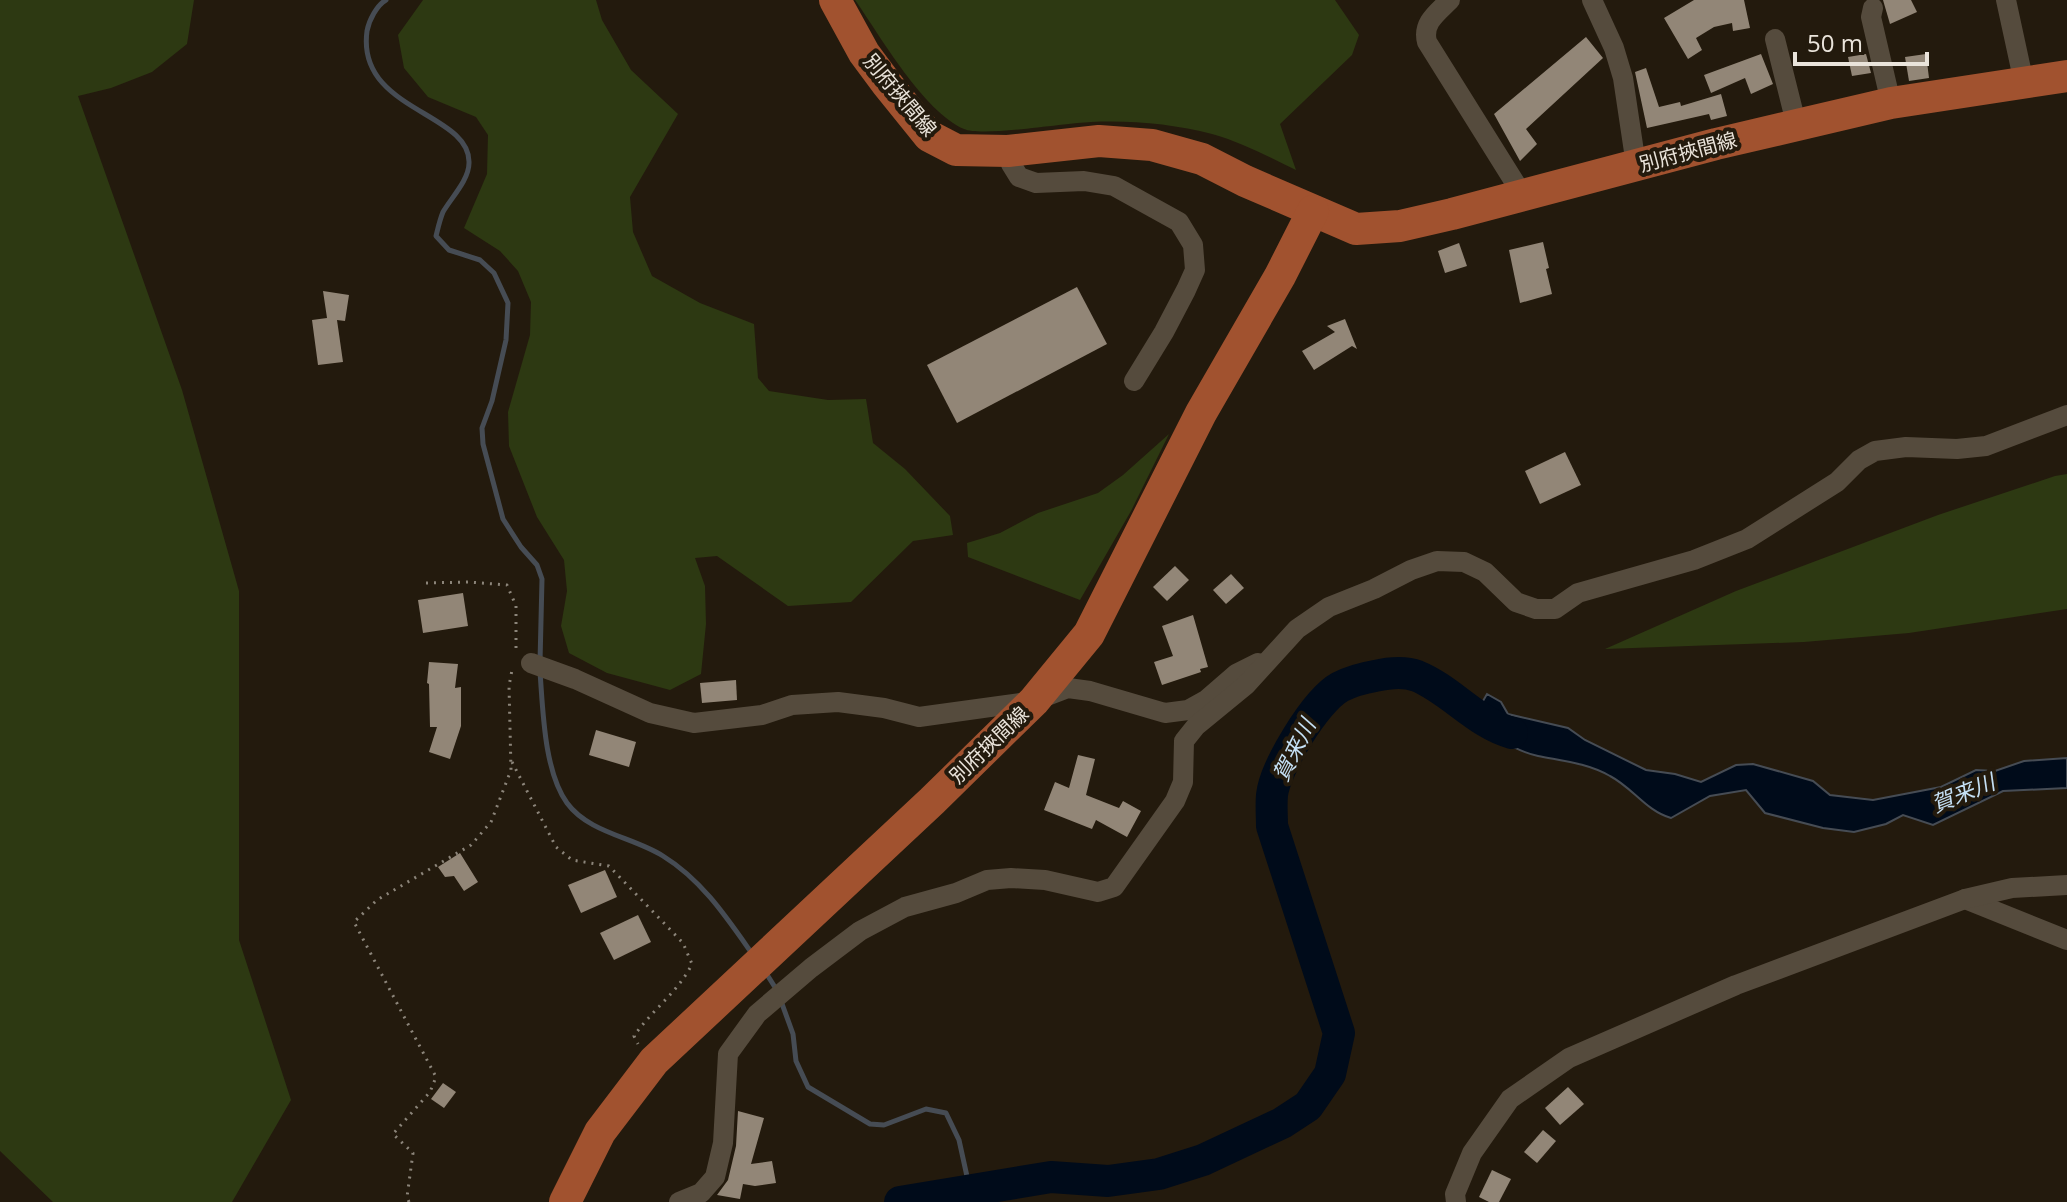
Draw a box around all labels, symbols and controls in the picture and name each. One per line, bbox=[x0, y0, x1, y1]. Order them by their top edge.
scale bar bbox=[1795, 16, 1927, 66]
text: 50 m bbox=[1807, 26, 1863, 59]
street label: 別府挾間線 bbox=[858, 48, 943, 142]
street label: 別府挾間線 bbox=[1636, 126, 1740, 177]
street label: 別府挾間線 bbox=[943, 700, 1034, 789]
water label: 賀来川 bbox=[1265, 712, 1322, 786]
water label: 賀来川 bbox=[1926, 765, 2001, 818]

